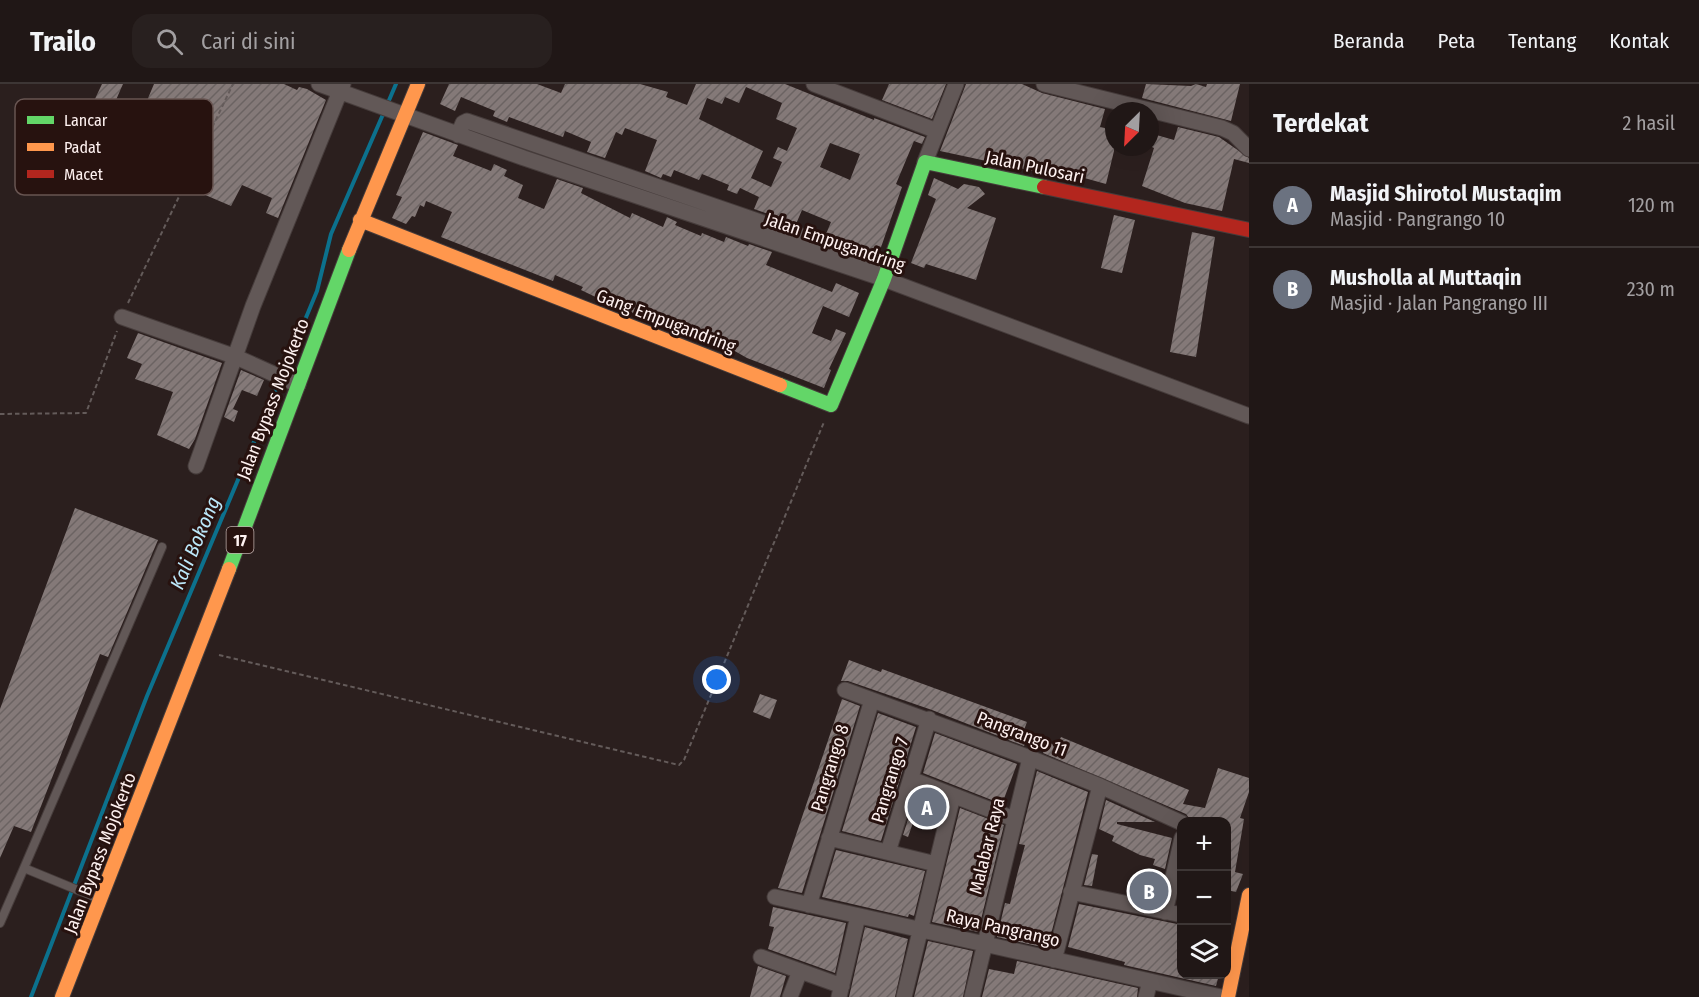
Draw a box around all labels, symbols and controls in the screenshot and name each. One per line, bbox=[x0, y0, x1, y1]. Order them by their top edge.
search box bbox=[132, 14, 552, 68]
text: Trailo bbox=[30, 25, 96, 58]
icon: search bbox=[153, 25, 186, 58]
text: Cari di sini bbox=[201, 28, 296, 55]
text: Beranda bbox=[1333, 28, 1405, 54]
text: Peta bbox=[1438, 28, 1475, 54]
text: Tentang bbox=[1508, 28, 1576, 54]
text: Kontak bbox=[1609, 28, 1669, 54]
legend bbox=[15, 99, 213, 195]
north arrow bbox=[1105, 102, 1159, 156]
text: Terdekat bbox=[1273, 108, 1369, 139]
text: Lancar bbox=[64, 111, 108, 130]
text: 2 hasil bbox=[1622, 111, 1675, 135]
text: Padat bbox=[64, 138, 102, 157]
street label: Jalan Pulosari bbox=[984, 146, 1086, 188]
text: Macet bbox=[64, 165, 104, 184]
text: Masjid Shirotol Mustaqim bbox=[1330, 180, 1562, 207]
text: A bbox=[1287, 193, 1298, 217]
text: 120 m bbox=[1628, 193, 1675, 217]
text: Masjid · Pangrango 10 bbox=[1330, 207, 1505, 231]
street label: Jalan Empugandring bbox=[762, 208, 908, 276]
text: Musholla al Muttaqin bbox=[1330, 264, 1522, 291]
text: B bbox=[1287, 277, 1298, 301]
text: 230 m bbox=[1627, 277, 1675, 301]
street label: Gang Empugandring bbox=[593, 284, 739, 358]
text: Masjid · Jalan Pangrango III bbox=[1330, 291, 1548, 315]
street label: Jalan Bypass Mojokerto bbox=[232, 315, 314, 483]
water label: Kali Bokong bbox=[165, 493, 225, 593]
road number: 17 bbox=[226, 527, 254, 553]
your location bbox=[702, 665, 731, 694]
street label: Pangrango 11 bbox=[974, 707, 1070, 761]
street label: Pangrango 8 bbox=[806, 722, 854, 814]
street label: Pangrango 7 bbox=[867, 734, 913, 826]
street label: Jalan Bypass Mojokerto bbox=[59, 769, 141, 937]
pin: A bbox=[908, 784, 946, 830]
street label: Malabar Raya bbox=[964, 795, 1010, 896]
map controls bbox=[1177, 817, 1231, 979]
button: + bbox=[1177, 817, 1231, 871]
pin: B bbox=[1130, 868, 1168, 914]
button: − bbox=[1177, 871, 1231, 925]
street label: Raya Pangrango bbox=[944, 904, 1062, 952]
button: layers bbox=[1177, 925, 1231, 979]

